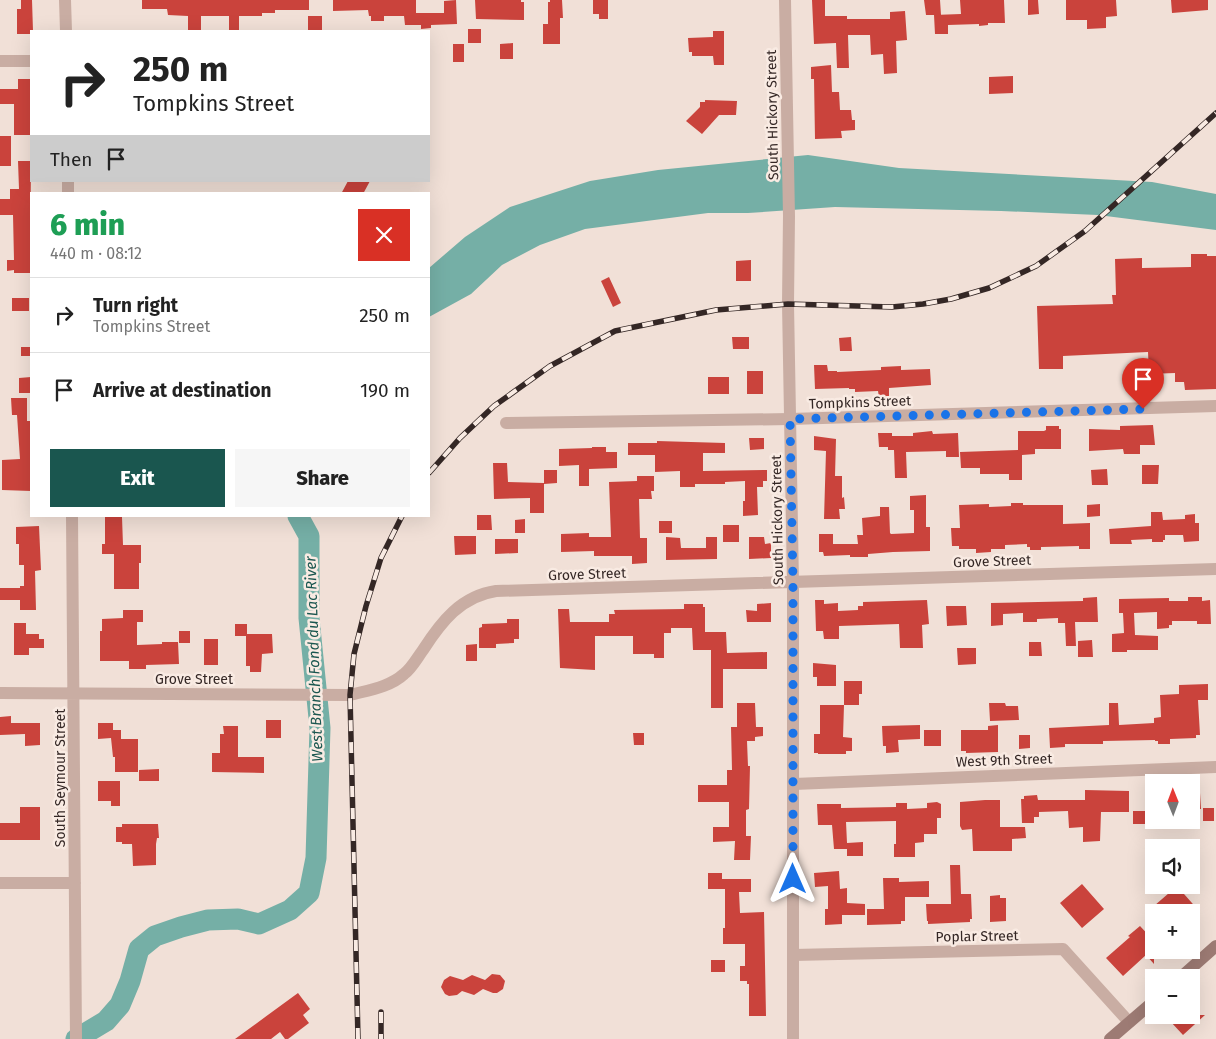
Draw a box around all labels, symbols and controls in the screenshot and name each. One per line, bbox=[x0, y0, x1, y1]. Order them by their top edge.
text: 250 m bbox=[133, 48, 228, 90]
street label: South Hickory Street bbox=[763, 49, 782, 180]
icon: right bbox=[50, 50, 115, 115]
text: Tompkins Street bbox=[133, 90, 294, 117]
icon: arrive bbox=[102, 145, 130, 173]
text: Then bbox=[50, 148, 92, 171]
text: 6 min bbox=[50, 207, 125, 243]
button: close bbox=[358, 209, 410, 261]
text: 440 m · 08:12 bbox=[50, 244, 142, 263]
text: Turn right bbox=[93, 294, 178, 317]
icon: right bbox=[50, 301, 78, 329]
text: 250 m bbox=[359, 304, 410, 327]
text: Tompkins Street bbox=[93, 317, 210, 336]
pin bbox=[1122, 358, 1164, 409]
icon: arrive bbox=[1129, 365, 1157, 393]
icon: arrive bbox=[50, 376, 78, 404]
text: Arrive at destination bbox=[93, 379, 272, 402]
text: 190 m bbox=[360, 379, 410, 402]
street label: Tompkins Street bbox=[808, 392, 912, 413]
button: Exit bbox=[50, 449, 225, 507]
button: Share bbox=[235, 449, 410, 507]
street label: South Hickory Street bbox=[768, 454, 787, 585]
street label: Grove Street bbox=[953, 552, 1032, 571]
water label: West Branch Fond du Lac River bbox=[301, 555, 327, 762]
street label: Grove Street bbox=[548, 565, 627, 584]
street label: Grove Street bbox=[155, 671, 234, 688]
street label: South Seymour Street bbox=[52, 708, 69, 847]
street label: West 9th Street bbox=[955, 750, 1054, 771]
north arrow bbox=[1145, 774, 1200, 829]
map controls bbox=[1145, 774, 1200, 1024]
button: sound bbox=[1145, 839, 1200, 894]
position arrow bbox=[766, 852, 818, 904]
button: + bbox=[1145, 904, 1200, 959]
street label: Poplar Street bbox=[935, 927, 1020, 946]
button: − bbox=[1145, 969, 1200, 1024]

